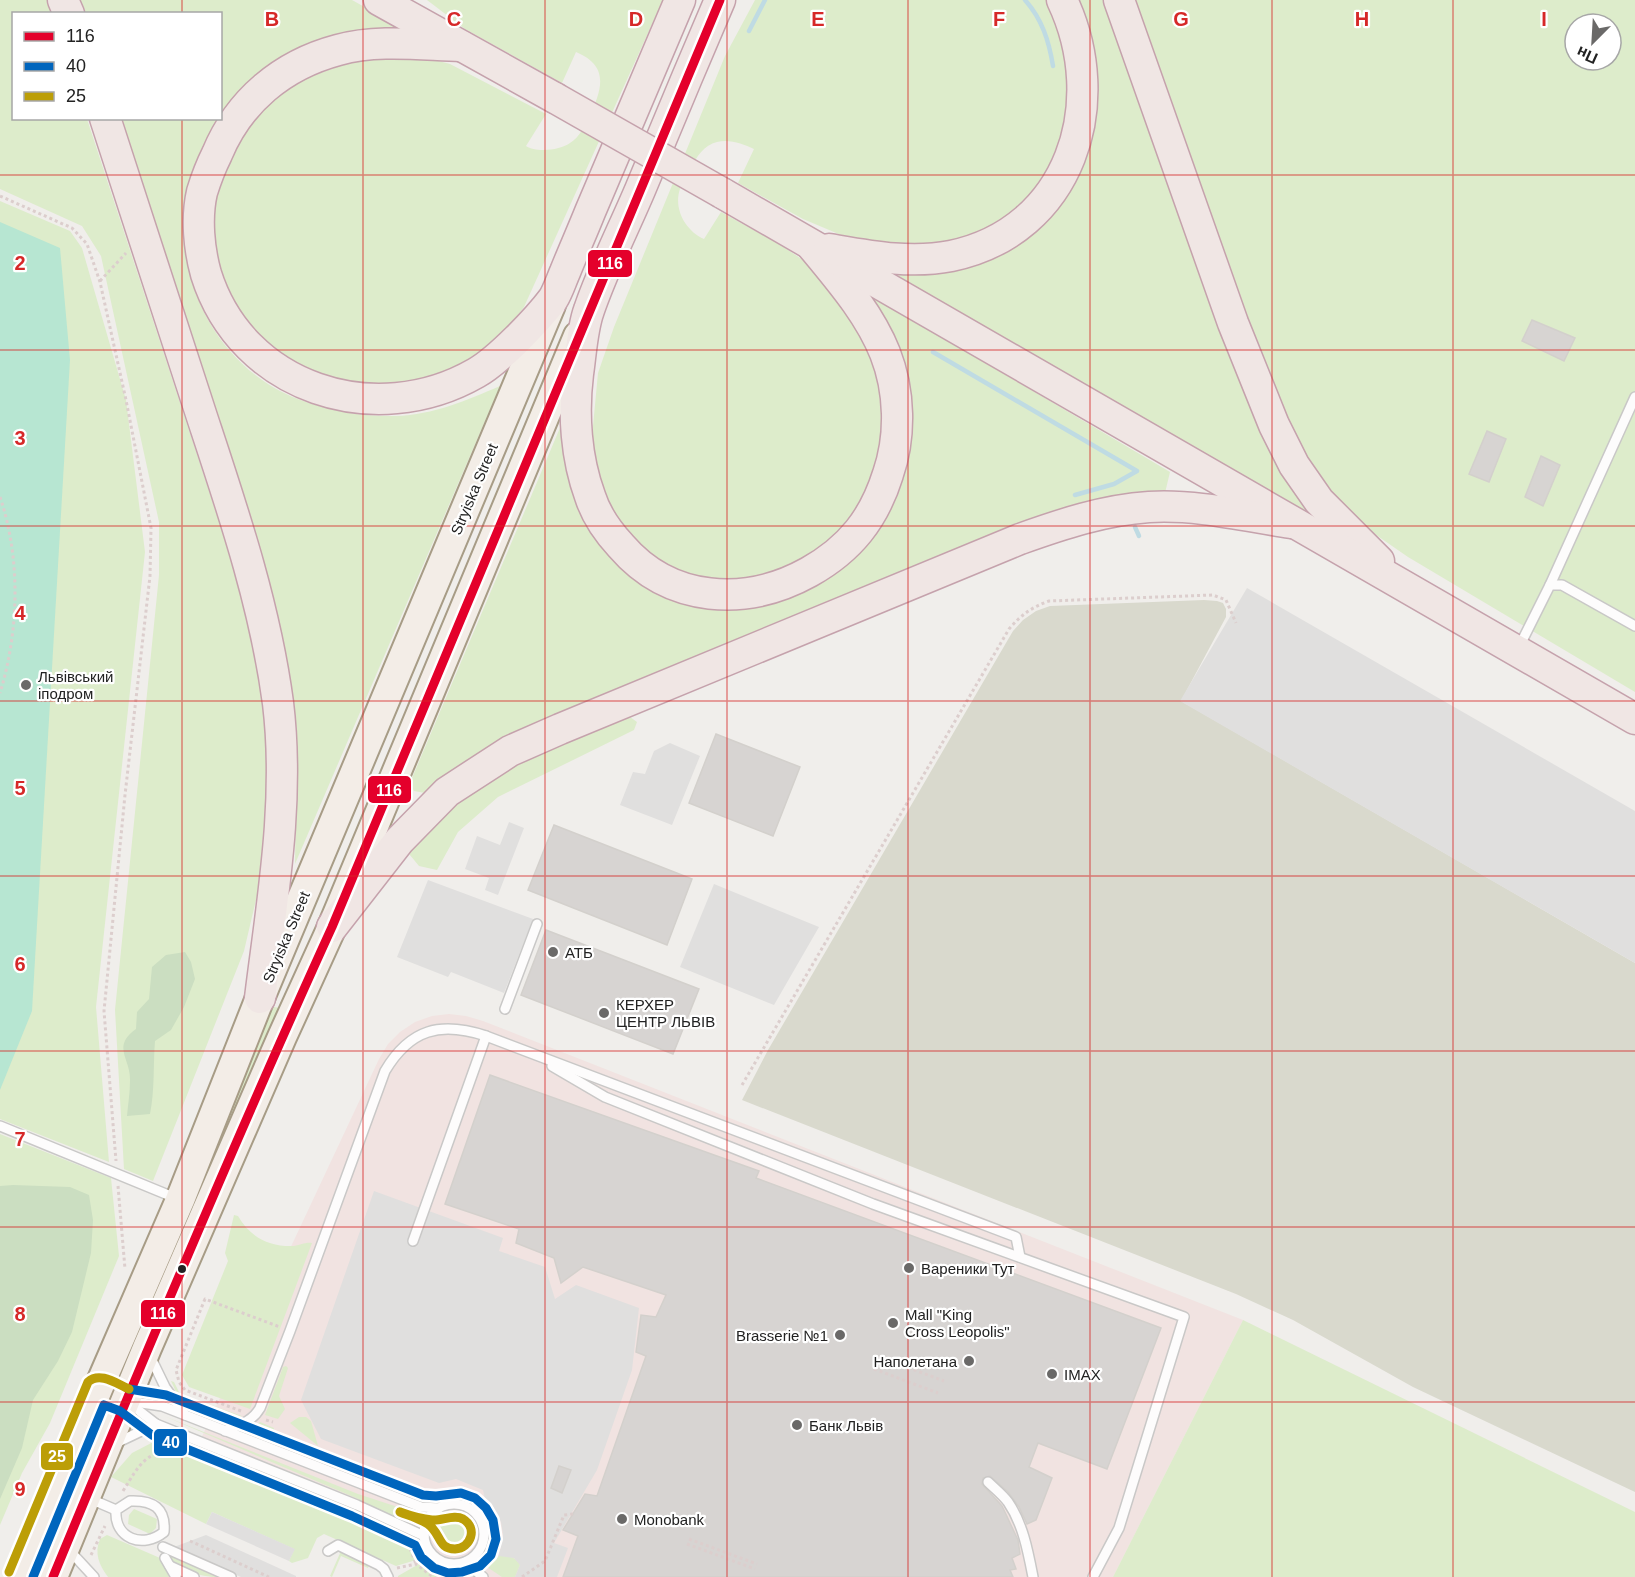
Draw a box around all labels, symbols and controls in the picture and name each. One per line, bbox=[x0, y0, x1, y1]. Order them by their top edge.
text: B bbox=[265, 8, 279, 30]
text: C bbox=[447, 8, 461, 30]
text: D bbox=[629, 8, 643, 30]
text: E bbox=[811, 8, 825, 30]
text: F bbox=[993, 8, 1005, 30]
text: G bbox=[1173, 8, 1189, 30]
text: H bbox=[1355, 8, 1369, 30]
text: I bbox=[1541, 8, 1547, 30]
legend bbox=[12, 12, 222, 120]
north arrow bbox=[1563, 12, 1623, 72]
text: 116 bbox=[66, 26, 95, 46]
text: Пн bbox=[1574, 43, 1600, 67]
text: 40 bbox=[66, 56, 86, 76]
text: 25 bbox=[66, 86, 86, 106]
line badge: 116 bbox=[587, 249, 633, 278]
text: 2 bbox=[14, 252, 26, 274]
text: 116 bbox=[597, 255, 623, 272]
text: 3 bbox=[14, 427, 26, 449]
street label: Stryiska Street bbox=[447, 440, 501, 537]
text: 4 bbox=[14, 602, 26, 624]
place label: Львівський іподром bbox=[38, 668, 113, 702]
marker: Львівський іподром bbox=[19, 678, 33, 692]
line badge: 116 bbox=[367, 775, 412, 804]
text: 5 bbox=[14, 777, 26, 799]
text: 116 bbox=[376, 782, 402, 799]
street label: Stryiska Street bbox=[259, 888, 313, 985]
place label: АТБ bbox=[565, 944, 593, 961]
marker: АТБ bbox=[546, 945, 560, 959]
text: 6 bbox=[14, 953, 26, 975]
place label: КЕРХЕР ЦЕНТР ЛЬВІВ bbox=[616, 996, 715, 1030]
marker: КЕРХЕР ЦЕНТР ЛЬВІВ bbox=[597, 1006, 611, 1020]
text: 7 bbox=[14, 1128, 26, 1150]
place label: Вареники Тут bbox=[921, 1260, 1015, 1277]
marker: Вареники Тут bbox=[902, 1261, 916, 1275]
unlabelled marker bbox=[176, 1263, 188, 1275]
line badge: 116 bbox=[140, 1299, 186, 1328]
text: 8 bbox=[14, 1303, 26, 1325]
text: 116 bbox=[150, 1305, 176, 1322]
place label: Mall "King Cross Leopolis" bbox=[905, 1306, 1010, 1340]
marker: Mall "King Cross Leopolis" bbox=[886, 1316, 900, 1330]
place label: Brasserie №1 bbox=[736, 1327, 828, 1344]
marker: Brasserie №1 bbox=[833, 1328, 847, 1342]
place label: Наполетана bbox=[873, 1353, 958, 1370]
marker: Наполетана bbox=[962, 1354, 976, 1368]
place label: IMAX bbox=[1064, 1366, 1101, 1383]
marker: IMAX bbox=[1045, 1367, 1059, 1381]
place label: Банк Львів bbox=[809, 1417, 883, 1434]
marker: Банк Львів bbox=[790, 1418, 804, 1432]
line badge: 40 bbox=[153, 1428, 188, 1457]
text: 40 bbox=[162, 1434, 180, 1451]
line badge: 25 bbox=[40, 1442, 74, 1471]
text: 25 bbox=[48, 1448, 66, 1465]
text: 9 bbox=[14, 1478, 26, 1500]
place label: Monobank bbox=[634, 1511, 705, 1528]
marker: Monobank bbox=[615, 1512, 629, 1526]

